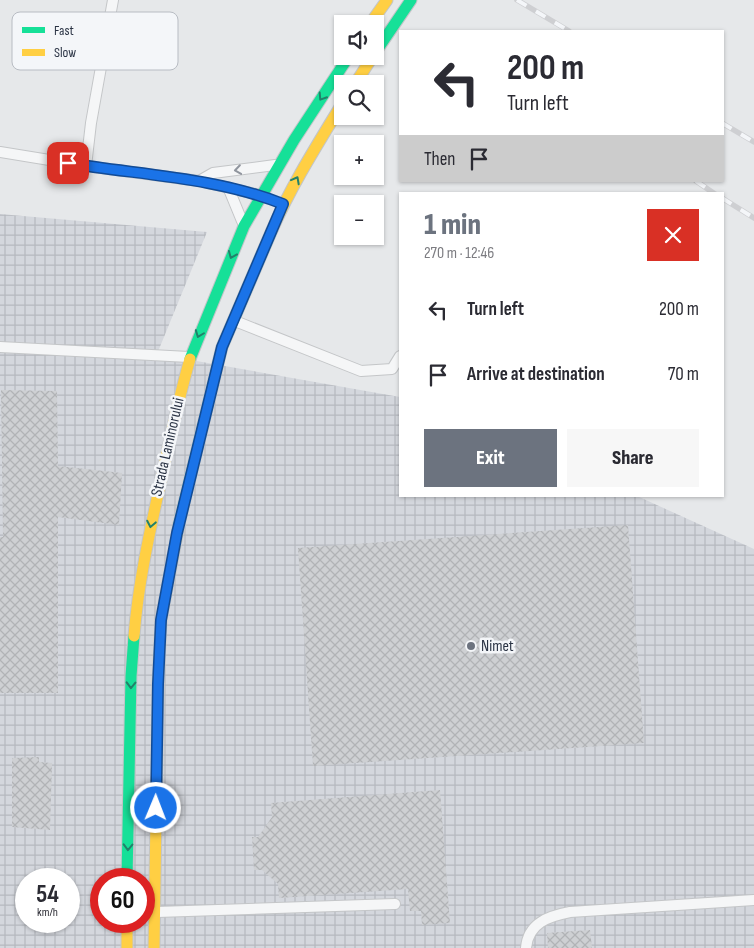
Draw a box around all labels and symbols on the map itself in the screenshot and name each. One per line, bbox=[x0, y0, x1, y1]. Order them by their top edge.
legend bbox=[12, 12, 178, 70]
text: Fast bbox=[54, 22, 74, 39]
text: Slow bbox=[54, 44, 76, 61]
one-way arrow bbox=[319, 91, 328, 101]
pin bbox=[47, 142, 89, 184]
one-way arrow bbox=[234, 164, 242, 175]
one-way arrow bbox=[290, 177, 300, 186]
one-way arrow bbox=[228, 250, 238, 258]
one-way arrow bbox=[195, 329, 205, 338]
street label: Strada Laminorului bbox=[147, 396, 189, 498]
one-way arrow bbox=[147, 519, 157, 528]
place label: Nimet bbox=[481, 637, 514, 656]
marker: Nimet bbox=[465, 640, 477, 652]
one-way arrow bbox=[126, 681, 136, 689]
position arrow bbox=[129, 781, 181, 833]
one-way arrow bbox=[123, 844, 133, 851]
speed limit sign: 60 bbox=[90, 868, 155, 933]

